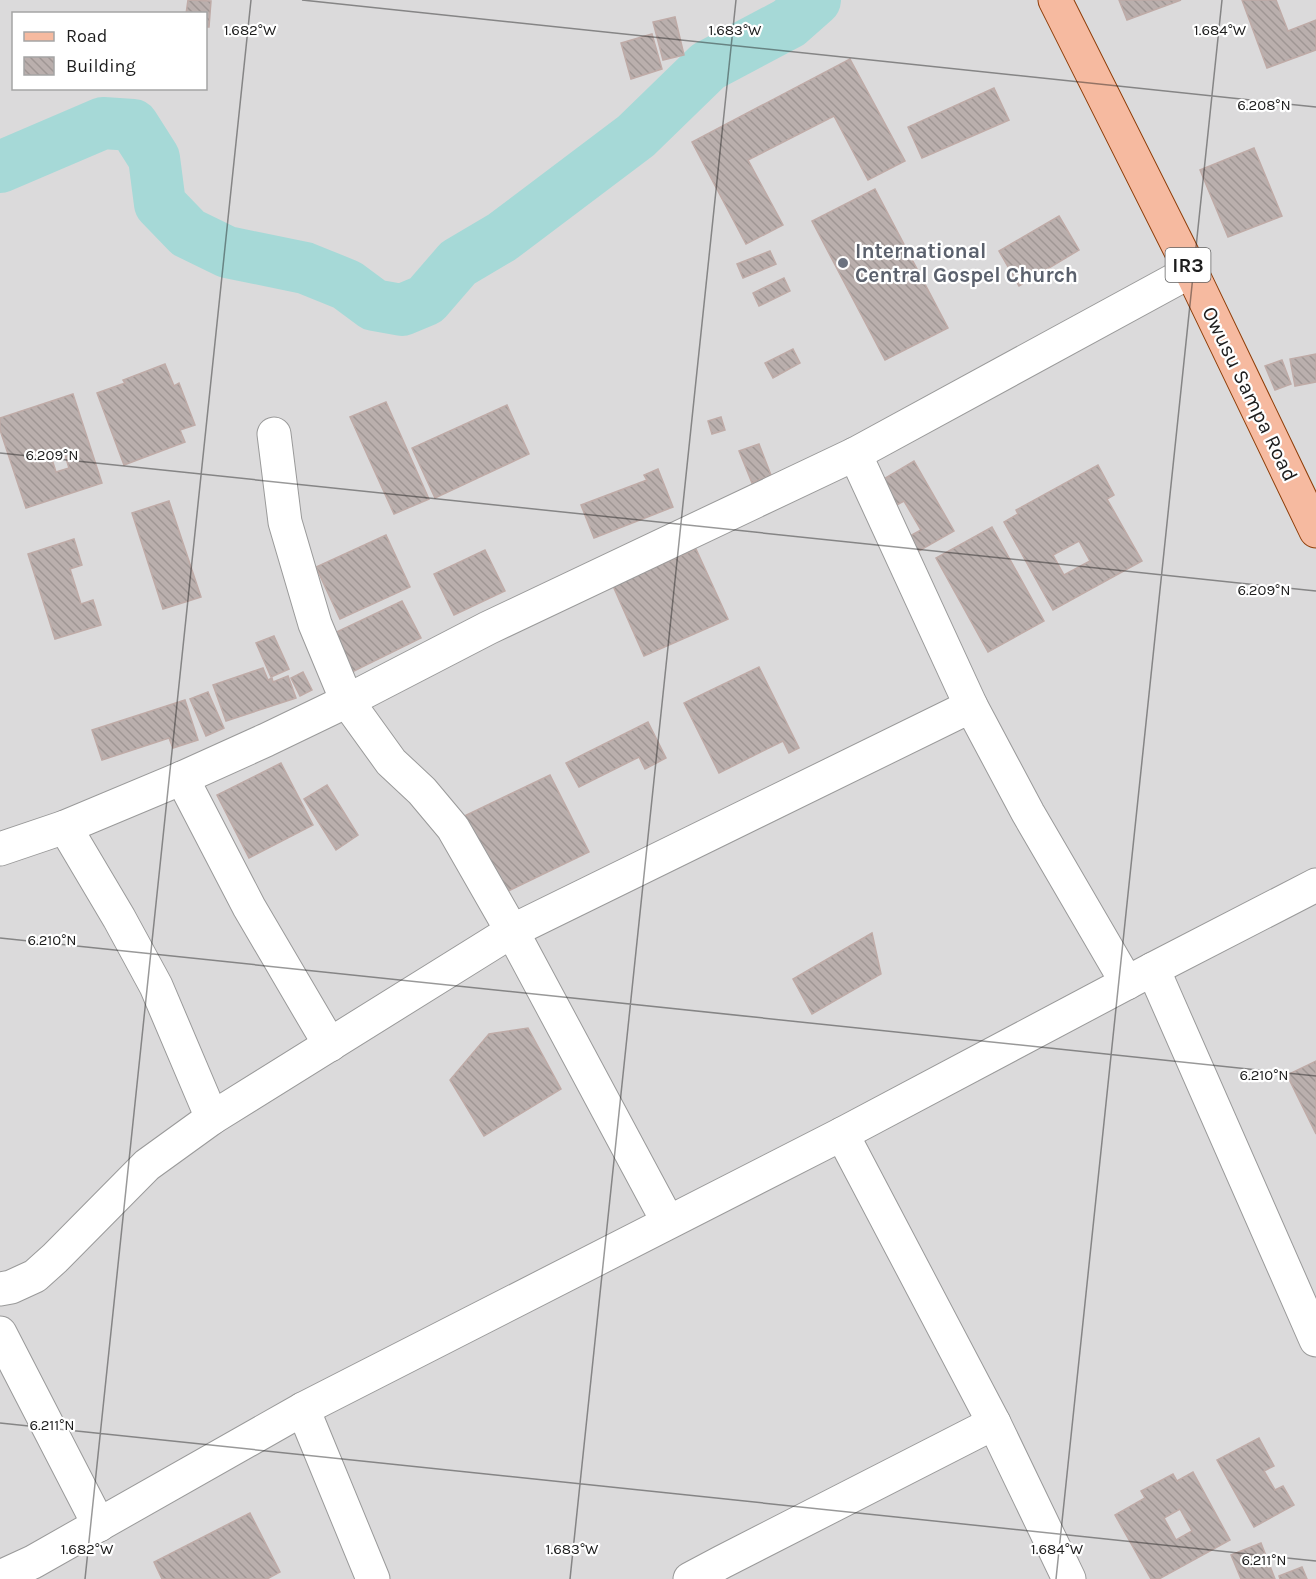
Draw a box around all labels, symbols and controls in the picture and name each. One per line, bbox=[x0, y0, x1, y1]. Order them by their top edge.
legend bbox=[12, 12, 207, 90]
text: 1.682°W bbox=[224, 21, 277, 39]
text: 1.683°W bbox=[709, 21, 762, 39]
text: 1.684°W bbox=[1194, 21, 1247, 39]
text: Road bbox=[66, 25, 107, 47]
text: Building bbox=[66, 55, 136, 77]
text: 6.208°N bbox=[1237, 96, 1291, 114]
place label: International Central Gospel Church bbox=[855, 239, 1078, 287]
road number: IR3 bbox=[1166, 248, 1210, 282]
marker: International Central Gospel Church bbox=[836, 256, 850, 270]
street label: Owusu Sampa Road bbox=[1197, 303, 1303, 485]
text: 6.209°N bbox=[26, 446, 78, 464]
text: 6.209°N bbox=[1238, 581, 1290, 599]
text: 6.210°N bbox=[27, 931, 77, 949]
text: 6.210°N bbox=[1239, 1066, 1289, 1084]
text: 6.211°N bbox=[29, 1416, 75, 1434]
text: 1.682°W bbox=[61, 1540, 114, 1558]
text: 1.683°W bbox=[546, 1540, 599, 1558]
text: 1.684°W bbox=[1031, 1540, 1084, 1558]
text: 6.211°N bbox=[1241, 1551, 1287, 1569]

